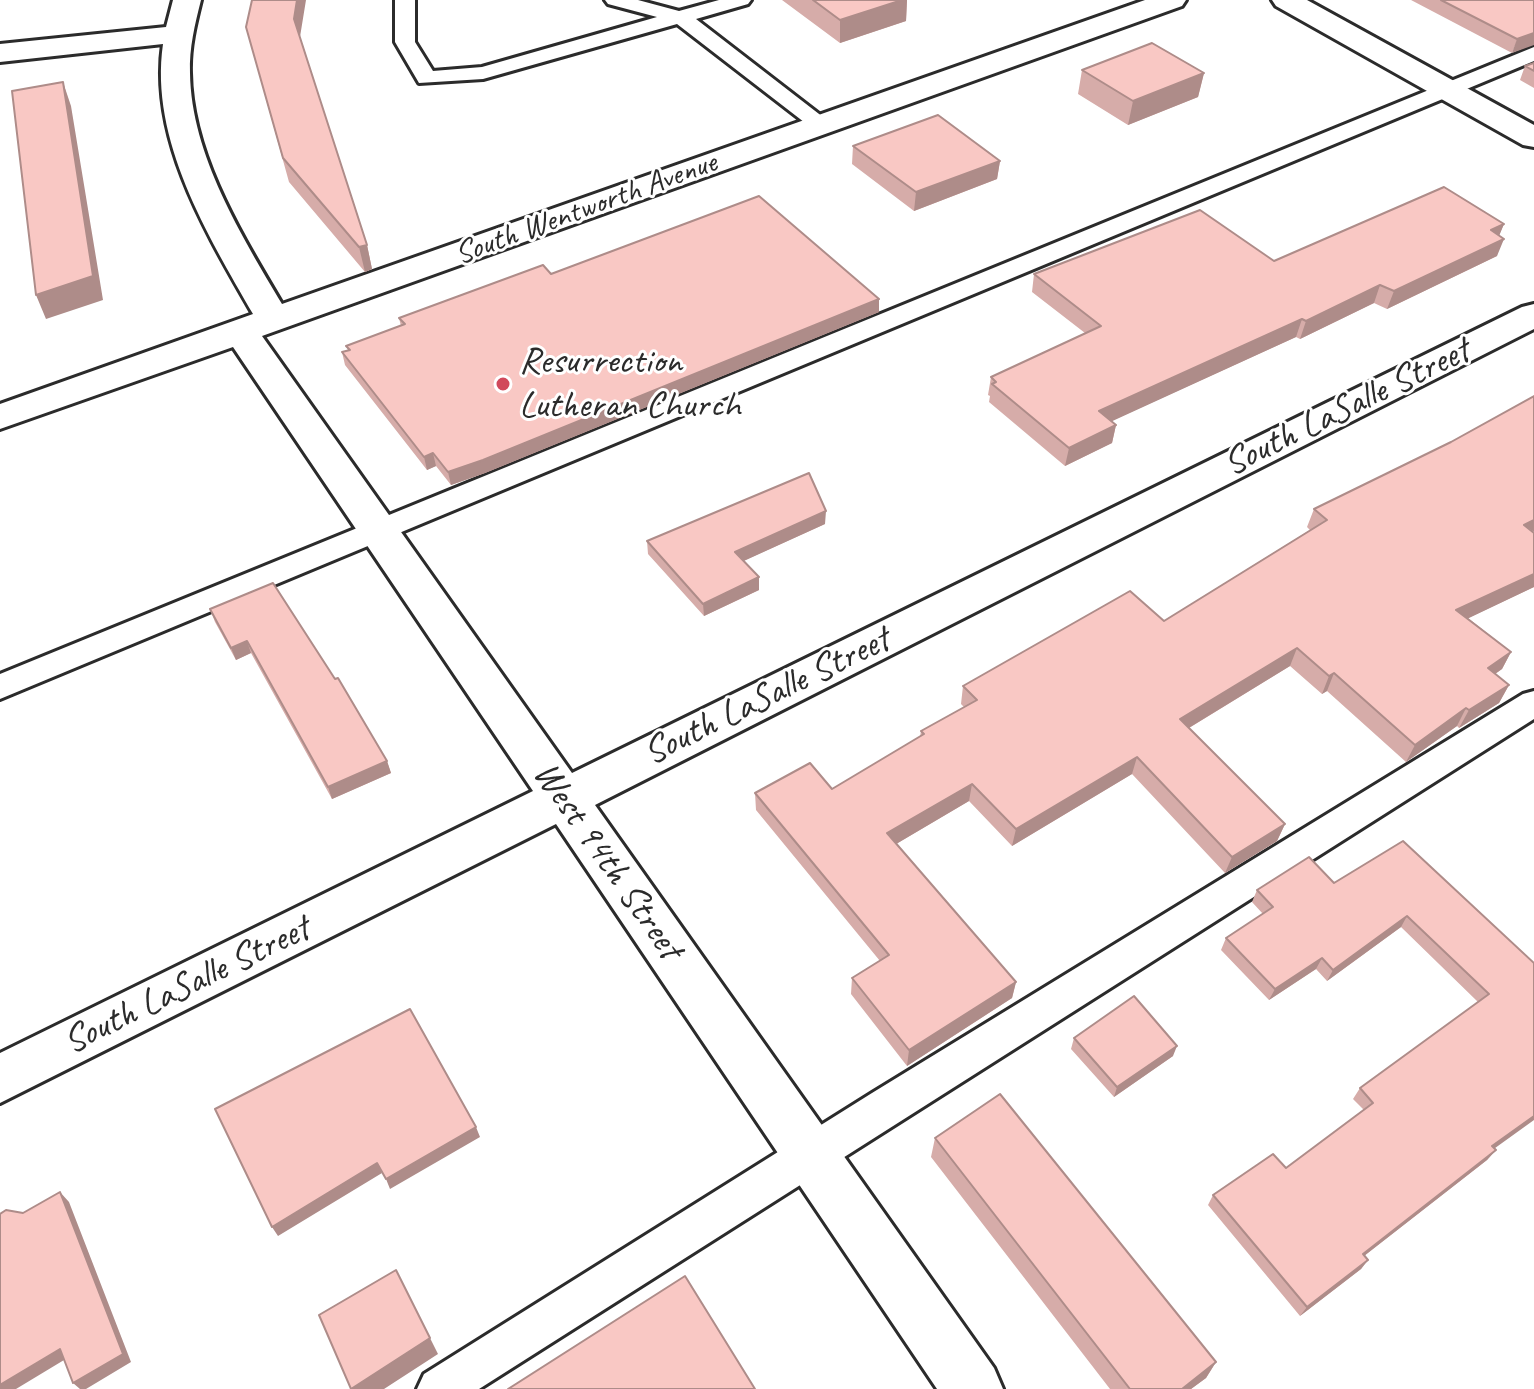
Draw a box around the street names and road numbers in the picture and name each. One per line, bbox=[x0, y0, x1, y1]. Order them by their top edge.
street label: South Wentworth Avenue bbox=[450, 144, 722, 274]
street label: South LaSalle Street bbox=[1216, 329, 1478, 487]
street label: South LaSalle Street bbox=[636, 618, 898, 776]
street label: West 94th Street bbox=[522, 753, 692, 969]
street label: South LaSalle Street bbox=[56, 907, 318, 1065]

